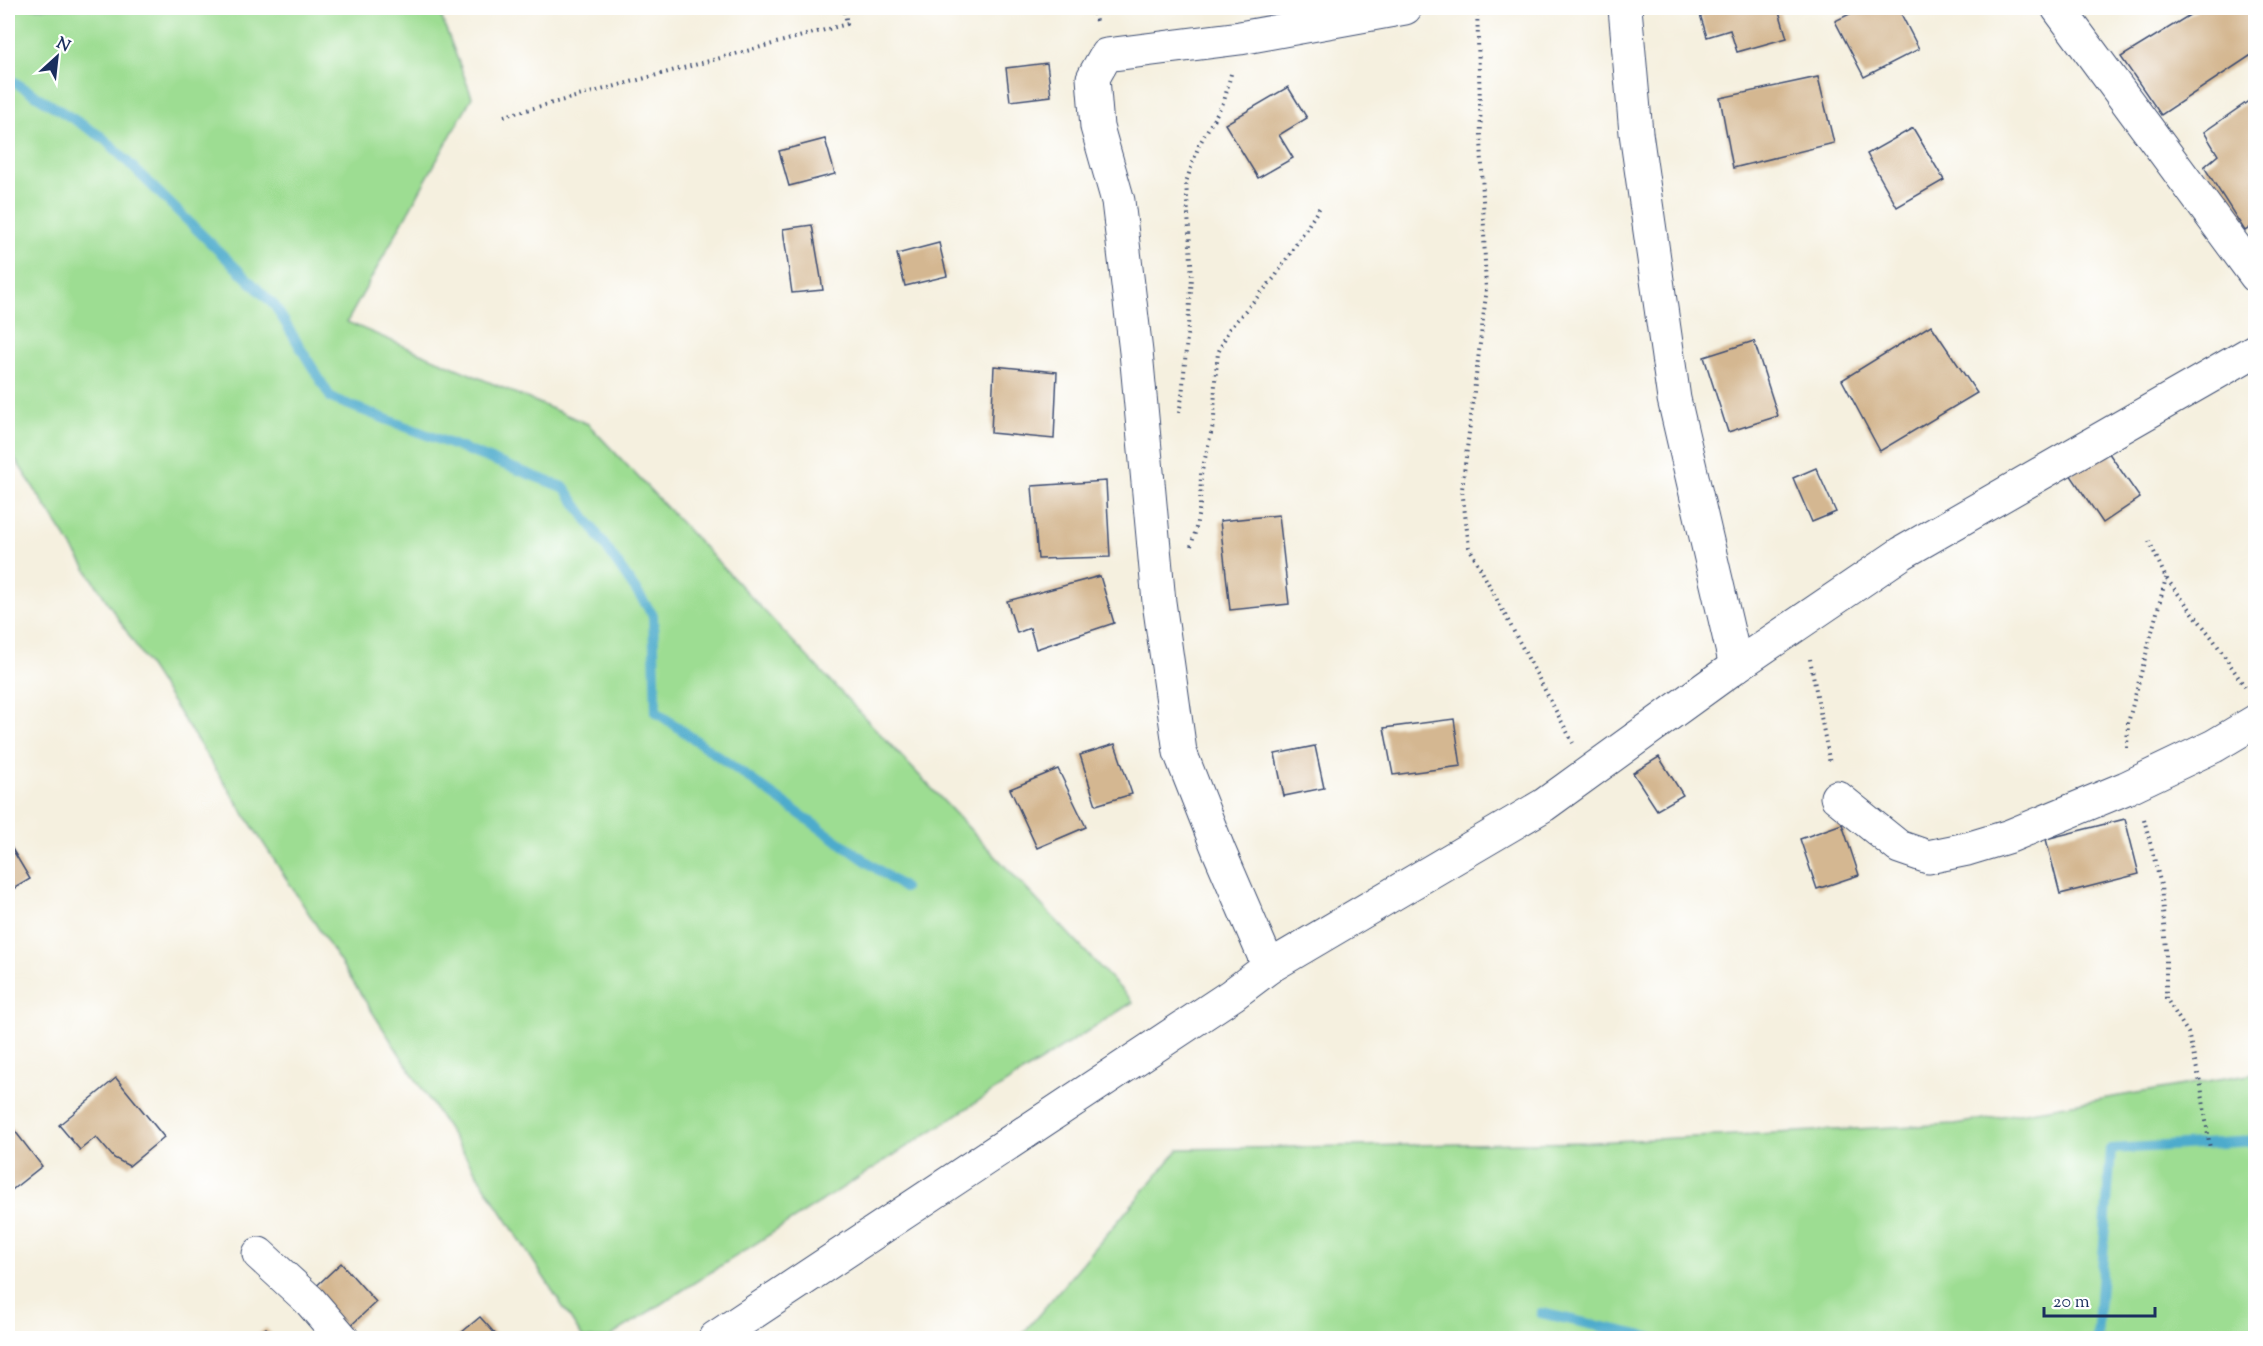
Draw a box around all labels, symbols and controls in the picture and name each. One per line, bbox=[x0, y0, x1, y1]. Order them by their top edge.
north arrow bbox=[27, 27, 87, 87]
text: N bbox=[52, 33, 74, 59]
scale bar bbox=[2044, 1280, 2155, 1318]
text: 20 m bbox=[2053, 1290, 2090, 1316]

